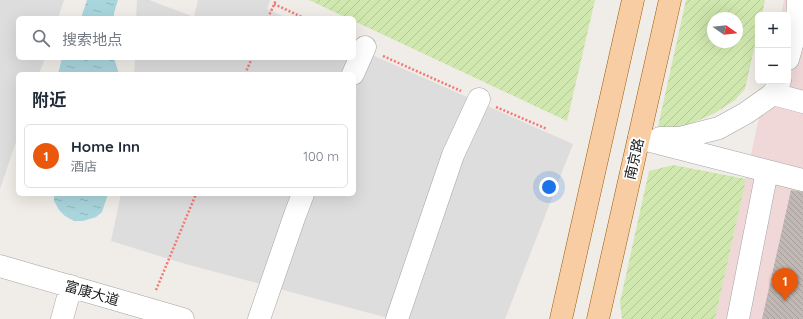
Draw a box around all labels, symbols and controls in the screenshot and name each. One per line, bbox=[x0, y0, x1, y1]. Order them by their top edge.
north arrow bbox=[707, 12, 743, 48]
map controls bbox=[755, 12, 791, 84]
button: + bbox=[755, 12, 791, 48]
search box bbox=[16, 16, 356, 60]
icon: search bbox=[30, 27, 52, 49]
text: 搜索地点 bbox=[62, 30, 122, 49]
button: − bbox=[755, 48, 791, 84]
text: 附近 bbox=[32, 89, 66, 110]
text: Home Inn bbox=[71, 137, 140, 156]
street label: 南京路 bbox=[621, 137, 647, 181]
text: 1 bbox=[43, 148, 49, 164]
text: 100 m bbox=[303, 148, 339, 164]
text: 酒店 bbox=[71, 158, 97, 174]
your location bbox=[539, 177, 559, 197]
pin: 1 bbox=[772, 268, 798, 301]
street label: 富康大道 bbox=[63, 277, 121, 309]

